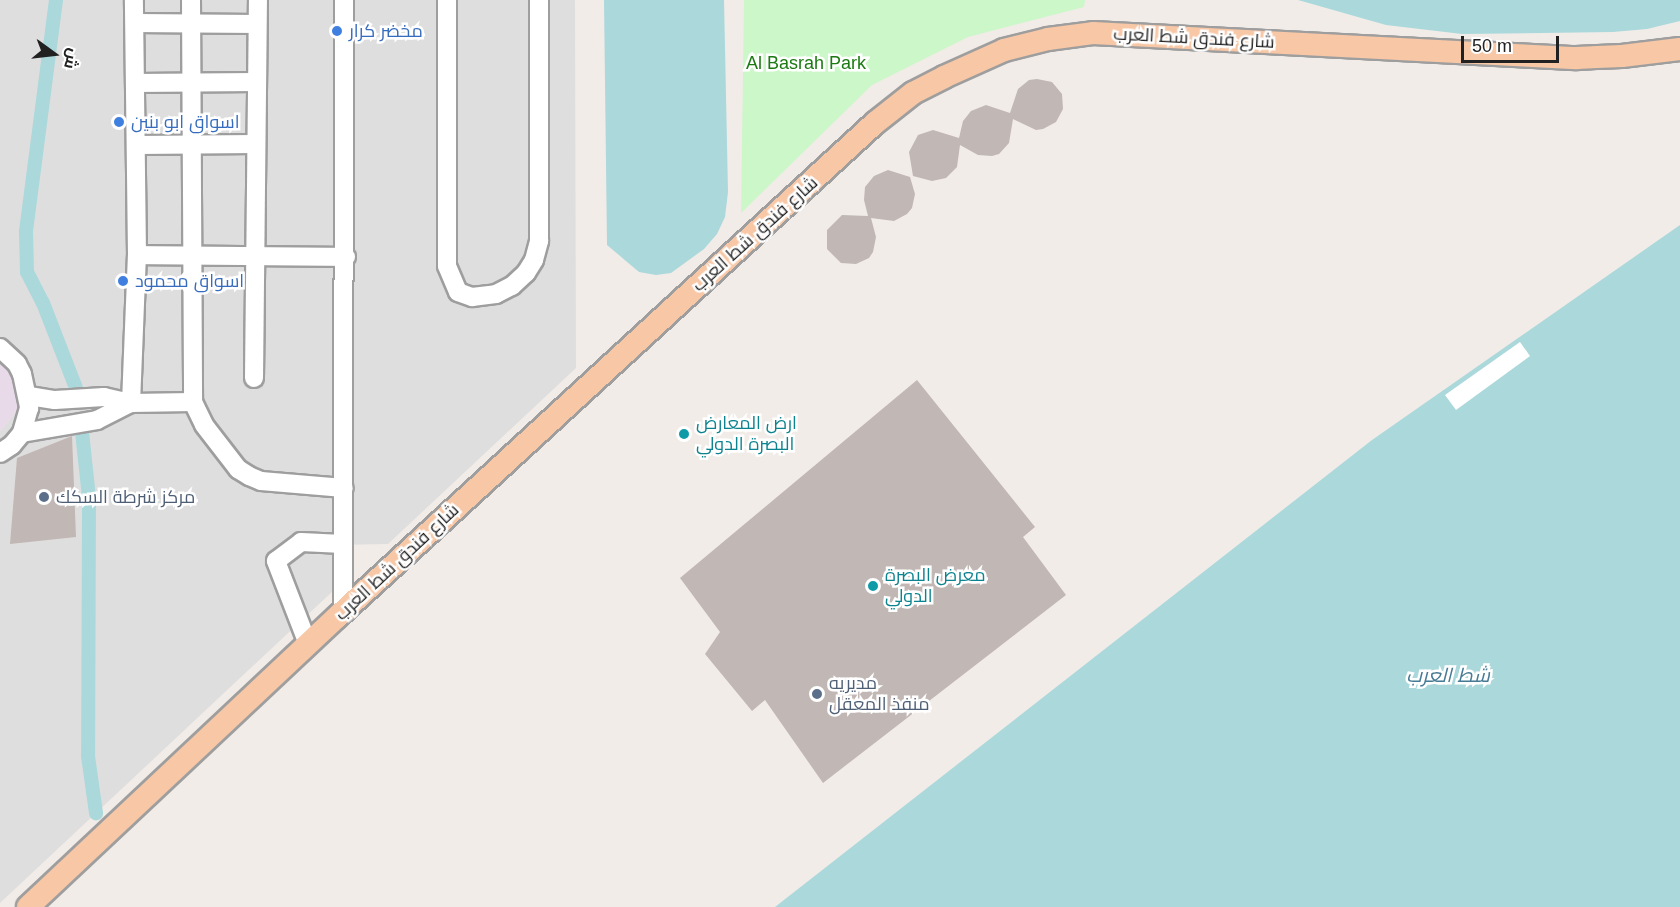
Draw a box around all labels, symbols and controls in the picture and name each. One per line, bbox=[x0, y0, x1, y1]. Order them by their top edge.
place label: مخضر كرار bbox=[349, 20, 423, 42]
street label: شارع فندق شط العرب bbox=[1113, 23, 1275, 53]
north arrow bbox=[24, 24, 84, 84]
marker: مخضر كرار bbox=[330, 24, 344, 38]
scale bar bbox=[1464, 24, 1562, 62]
text: 50 m bbox=[1472, 36, 1512, 56]
text: ش bbox=[61, 47, 83, 71]
park label: Al Basrah Park bbox=[746, 52, 866, 74]
place label: اسواق ابو بنين bbox=[131, 111, 240, 133]
marker: اسواق ابو بنين bbox=[112, 115, 126, 129]
street label: شارع فندق شط العرب bbox=[688, 172, 822, 296]
place label: اسواق محمود bbox=[135, 270, 244, 292]
marker: اسواق محمود bbox=[116, 274, 130, 288]
place label: ارض المعارض البصرة الدولي bbox=[696, 413, 797, 456]
marker: ارض المعارض البصرة الدولي bbox=[677, 427, 691, 441]
place label: مركز شرطة السكك bbox=[56, 486, 195, 508]
marker: مركز شرطة السكك bbox=[37, 490, 51, 504]
street label: شارع فندق شط العرب bbox=[331, 499, 463, 625]
place label: معرض البصرة الدولي bbox=[885, 565, 986, 608]
marker: معرض البصرة الدولي bbox=[866, 579, 880, 593]
water label: شط العرب bbox=[1406, 663, 1490, 687]
place label: مديريه منفذ المعقل bbox=[829, 673, 929, 716]
marker: مديريه منفذ المعقل bbox=[810, 687, 824, 701]

